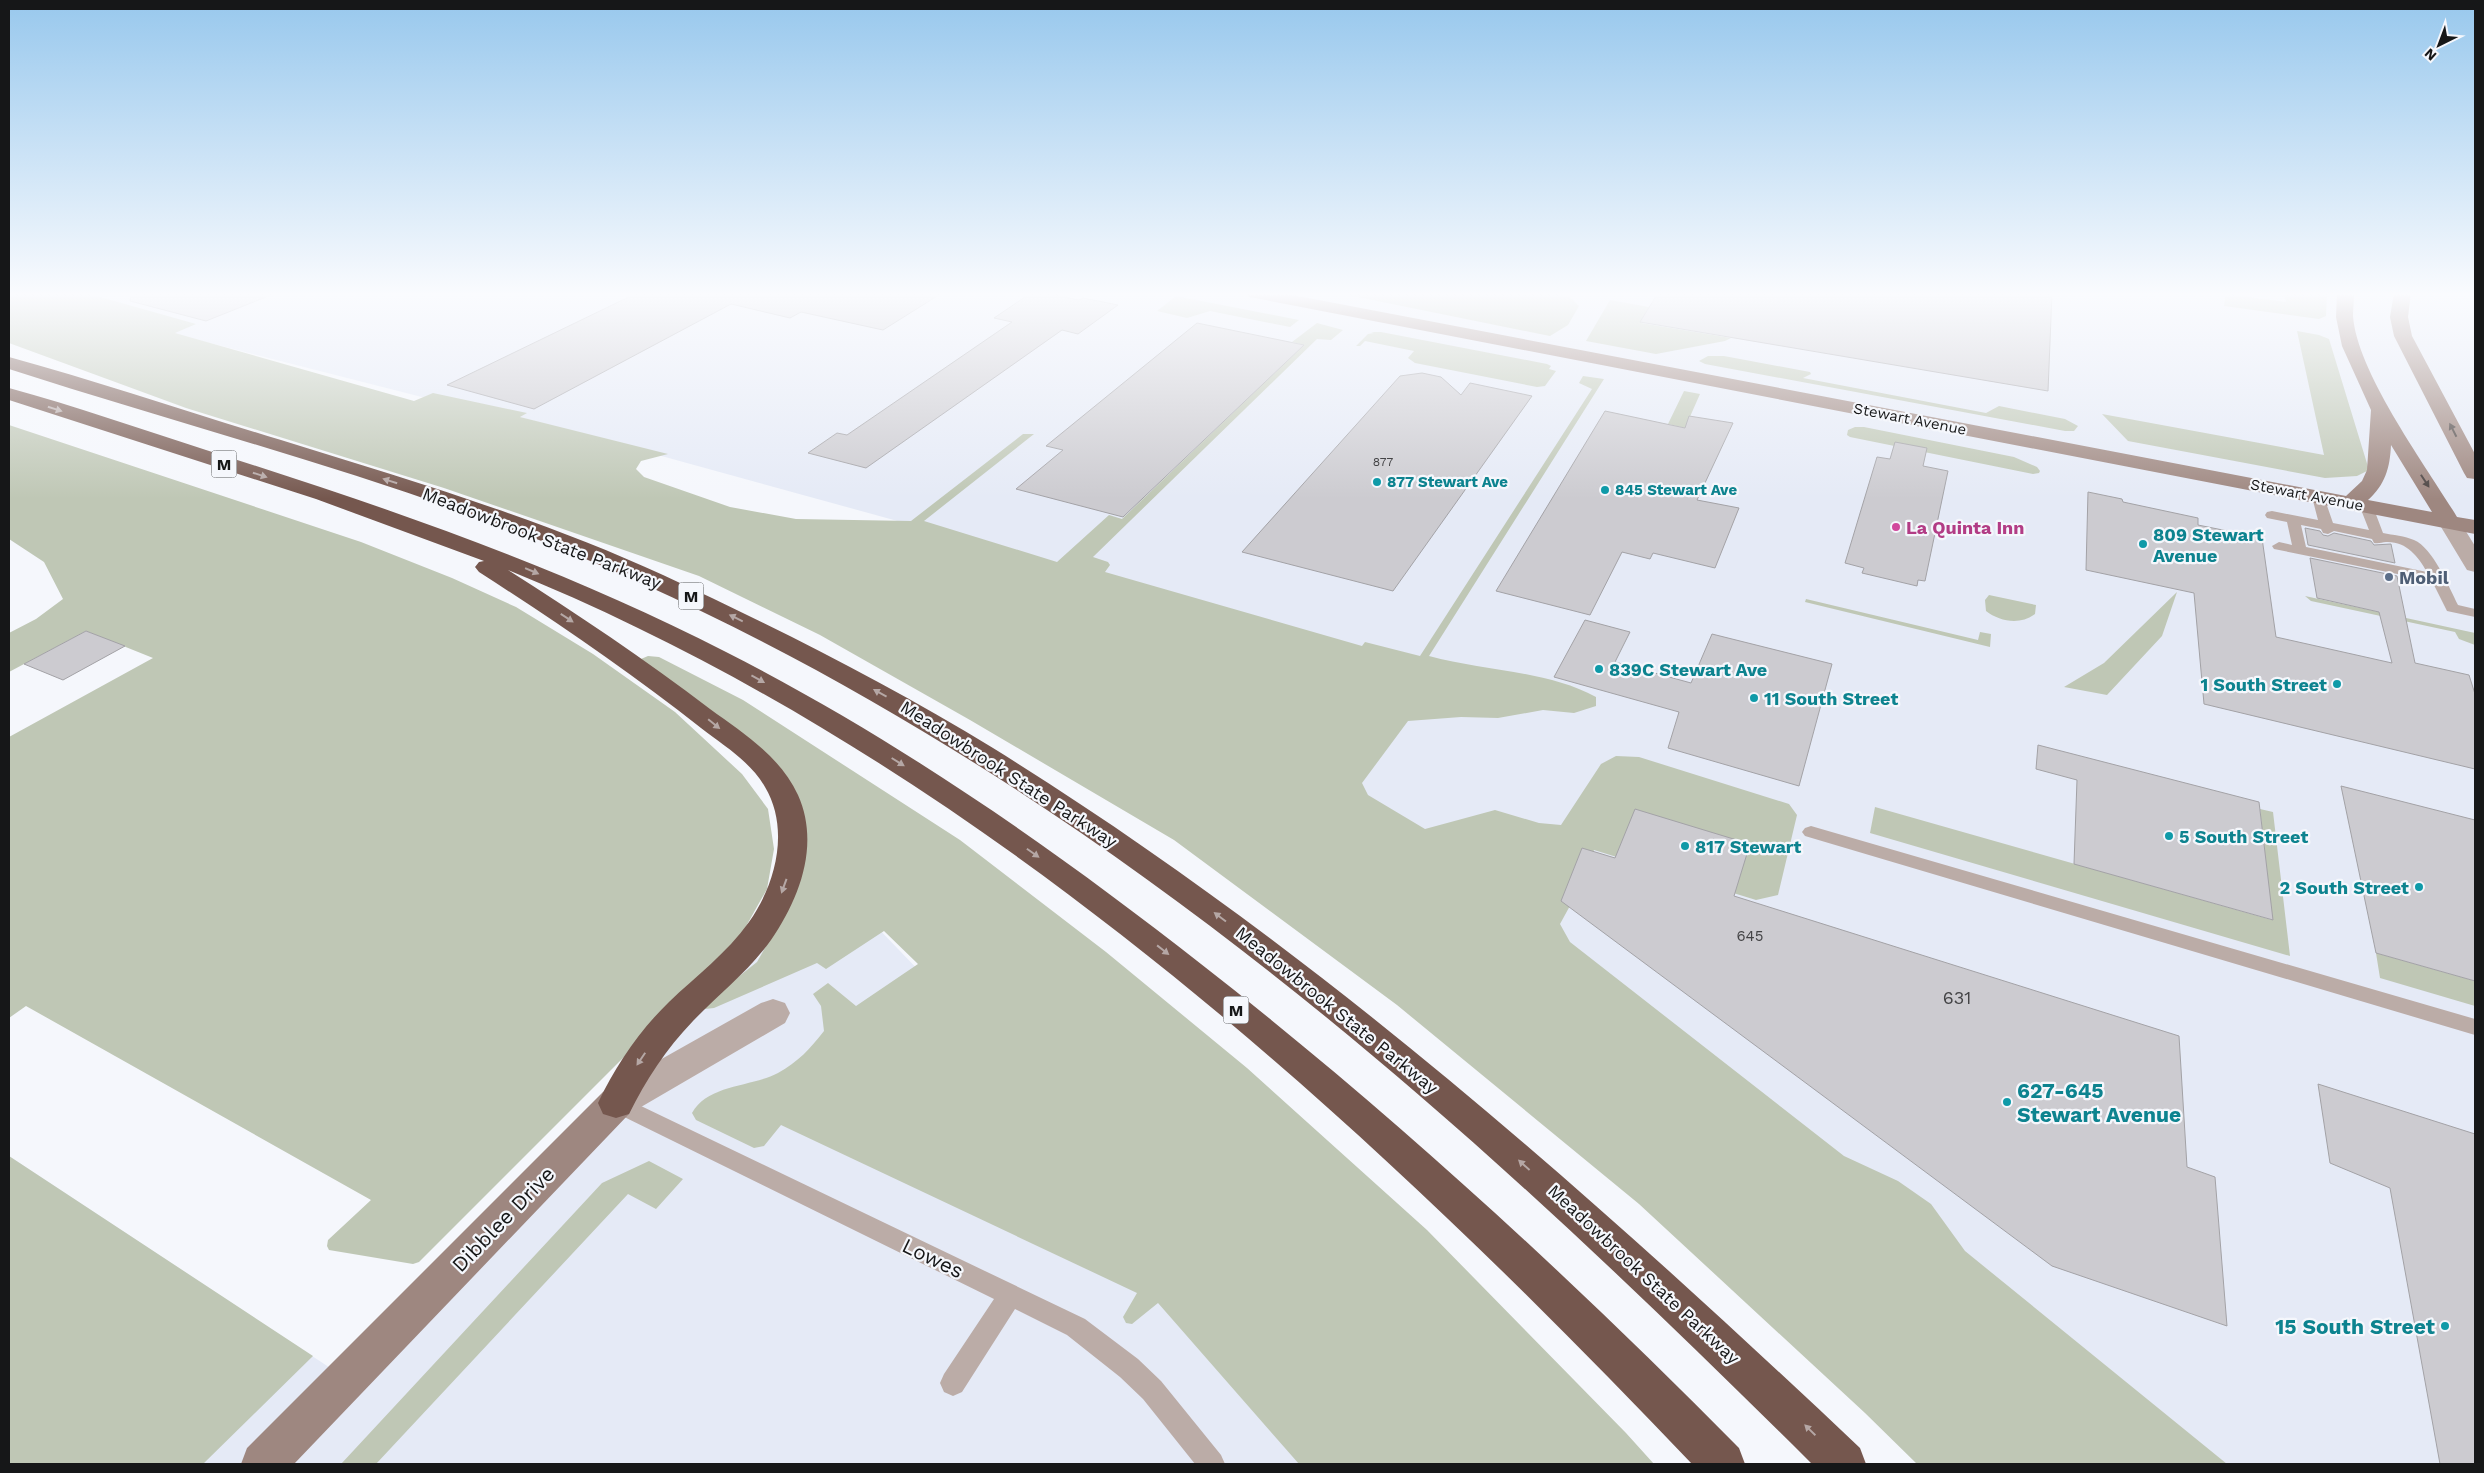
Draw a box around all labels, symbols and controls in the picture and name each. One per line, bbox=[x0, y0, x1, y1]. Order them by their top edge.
north arrow bbox=[2414, 20, 2464, 70]
text: N bbox=[2421, 45, 2440, 64]
street label: Stewart Avenue bbox=[1852, 399, 1968, 439]
one-way arrow bbox=[48, 406, 63, 414]
one-way arrow bbox=[2449, 423, 2457, 437]
road number: M bbox=[212, 450, 236, 478]
house number: 877 bbox=[1373, 455, 1393, 469]
one-way arrow bbox=[252, 472, 267, 480]
place label: 877 Stewart Ave bbox=[1387, 473, 1508, 491]
one-way arrow bbox=[2420, 474, 2430, 488]
street label: Stewart Avenue bbox=[2249, 475, 2365, 515]
marker: 877 Stewart Ave bbox=[1371, 476, 1383, 488]
one-way arrow bbox=[382, 477, 397, 485]
place label: 845 Stewart Ave bbox=[1615, 481, 1737, 499]
street label: Meadowbrook State Parkway bbox=[420, 483, 665, 594]
marker: 845 Stewart Ave bbox=[1599, 484, 1611, 496]
place label: La Quinta Inn bbox=[1906, 517, 2024, 538]
marker: La Quinta Inn bbox=[1890, 521, 1902, 533]
place label: 809 Stewart Avenue bbox=[2153, 524, 2264, 566]
marker: 809 Stewart Avenue bbox=[2137, 538, 2149, 550]
place label: Mobil bbox=[2399, 567, 2449, 588]
one-way arrow bbox=[525, 568, 539, 576]
marker: Mobil bbox=[2383, 571, 2395, 583]
road number: M bbox=[678, 582, 704, 610]
one-way arrow bbox=[561, 613, 574, 622]
one-way arrow bbox=[729, 614, 743, 622]
place label: 839C Stewart Ave bbox=[1609, 659, 1767, 680]
marker: 839C Stewart Ave bbox=[1593, 663, 1605, 675]
place label: 1 South Street bbox=[2200, 674, 2327, 695]
one-way arrow bbox=[751, 675, 765, 684]
marker: 1 South Street bbox=[2331, 678, 2343, 690]
place label: 11 South Street bbox=[1764, 688, 1898, 709]
one-way arrow bbox=[873, 689, 887, 697]
marker: 11 South Street bbox=[1748, 692, 1760, 704]
street label: Meadowbrook State Parkway bbox=[897, 696, 1122, 852]
one-way arrow bbox=[707, 719, 720, 730]
one-way arrow bbox=[891, 757, 904, 767]
place label: 5 South Street bbox=[2179, 826, 2308, 847]
marker: 5 South Street bbox=[2163, 830, 2175, 842]
place label: 817 Stewart bbox=[1695, 836, 1801, 857]
marker: 817 Stewart bbox=[1679, 840, 1691, 852]
one-way arrow bbox=[1026, 848, 1039, 858]
place label: 2 South Street bbox=[2279, 877, 2409, 898]
one-way arrow bbox=[780, 879, 788, 894]
marker: 2 South Street bbox=[2413, 881, 2425, 893]
one-way arrow bbox=[1213, 912, 1227, 922]
street label: Meadowbrook State Parkway bbox=[1232, 922, 1443, 1099]
house number: 645 bbox=[1736, 927, 1764, 945]
one-way arrow bbox=[1156, 945, 1169, 956]
house number: 631 bbox=[1943, 987, 1971, 1008]
road number: M bbox=[1224, 996, 1248, 1024]
one-way arrow bbox=[636, 1052, 646, 1066]
place label: 627-645 Stewart Avenue bbox=[2017, 1078, 2181, 1127]
marker: 627-645 Stewart Avenue bbox=[2001, 1096, 2013, 1108]
one-way arrow bbox=[1518, 1159, 1531, 1170]
street label: Dibblee Drive bbox=[446, 1161, 560, 1277]
street label: Meadowbrook State Parkway bbox=[1544, 1180, 1745, 1369]
street label: Lowes bbox=[898, 1233, 968, 1283]
place label: 15 South Street bbox=[2275, 1314, 2435, 1339]
marker: 15 South Street bbox=[2439, 1320, 2451, 1332]
one-way arrow bbox=[1804, 1424, 1816, 1436]

